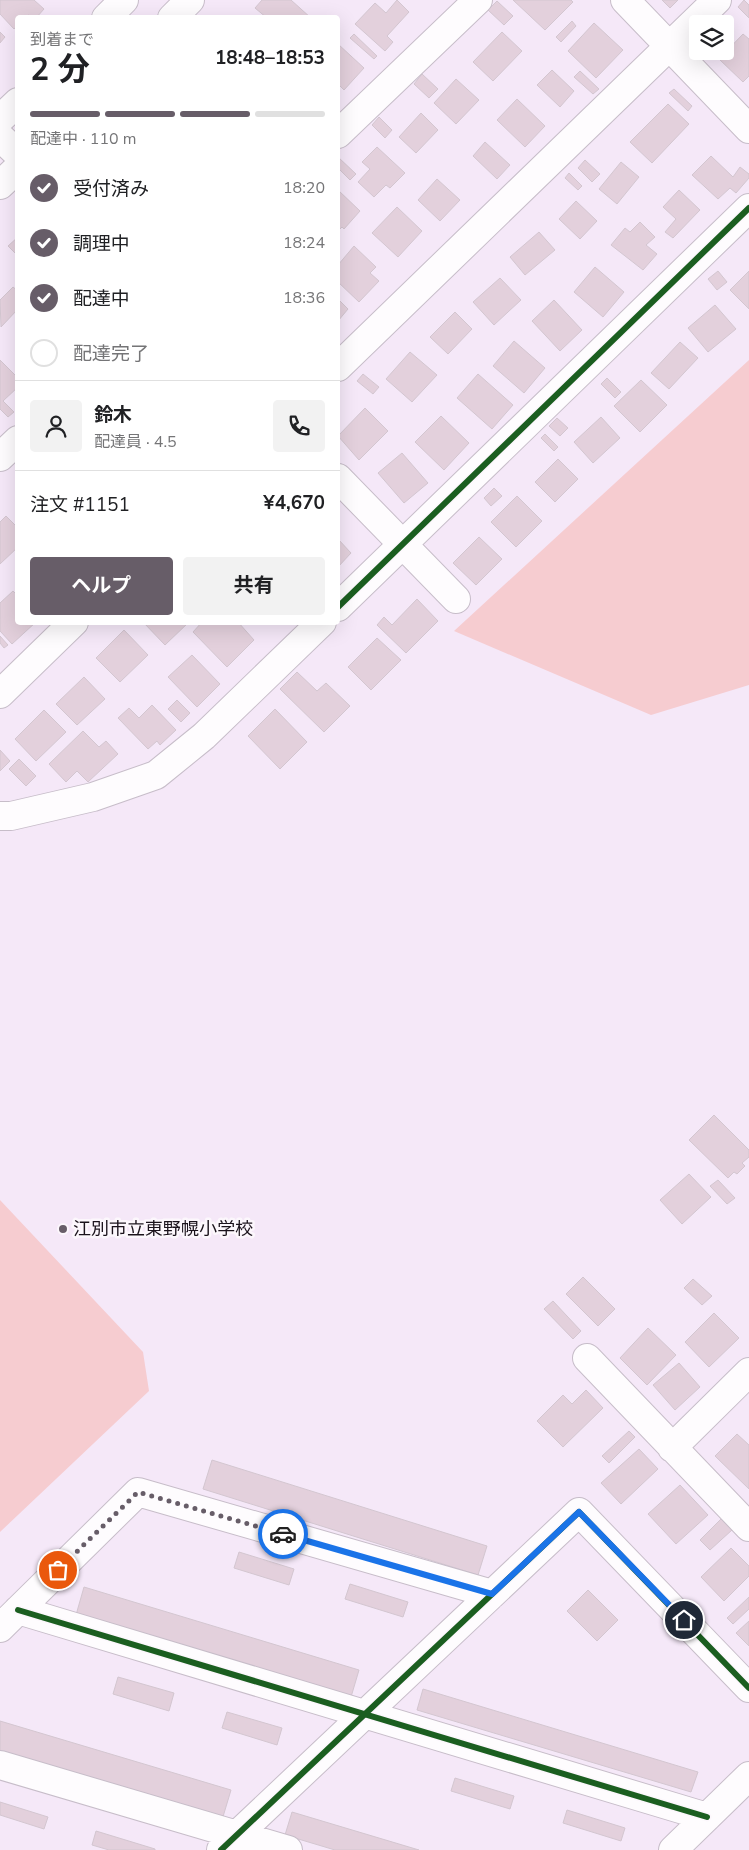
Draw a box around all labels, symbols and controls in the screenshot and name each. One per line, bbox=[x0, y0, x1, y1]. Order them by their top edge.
map controls bbox=[689, 15, 734, 60]
button: layers bbox=[689, 15, 734, 60]
text: 到着まで bbox=[30, 29, 94, 51]
text: 18:48–18:53 bbox=[215, 45, 325, 71]
text: 2 分 bbox=[30, 48, 90, 91]
text: 配達中 · 110 m bbox=[30, 128, 136, 150]
icon: check bbox=[30, 174, 58, 202]
text: 受付済み bbox=[73, 176, 149, 202]
text: 18:20 bbox=[283, 177, 325, 199]
icon: check bbox=[30, 229, 58, 257]
text: 調理中 bbox=[73, 231, 130, 257]
text: 18:24 bbox=[283, 232, 325, 254]
icon: check bbox=[30, 284, 58, 312]
text: 配達中 bbox=[73, 286, 130, 312]
text: 18:36 bbox=[283, 287, 325, 309]
text: 配達完了 bbox=[73, 341, 149, 367]
button: person bbox=[30, 400, 82, 452]
button: phone bbox=[273, 400, 325, 452]
text: 鈴木 bbox=[94, 402, 132, 428]
text: 配達員 · 4.5 bbox=[94, 431, 177, 453]
text: ¥4,670 bbox=[263, 490, 325, 516]
text: 注文 #1151 bbox=[30, 492, 130, 518]
button: ヘルプ bbox=[30, 557, 173, 615]
button: 共有 bbox=[183, 557, 325, 615]
place label: 江別市立東野幌小学校 bbox=[73, 1217, 253, 1241]
marker: 江別市立東野幌小学校 bbox=[57, 1223, 69, 1235]
courier bbox=[258, 1509, 308, 1559]
icon: car bbox=[269, 1520, 297, 1548]
pin bbox=[37, 1549, 79, 1591]
icon: bag bbox=[44, 1556, 72, 1584]
pin bbox=[663, 1599, 705, 1641]
icon: home bbox=[670, 1606, 698, 1634]

